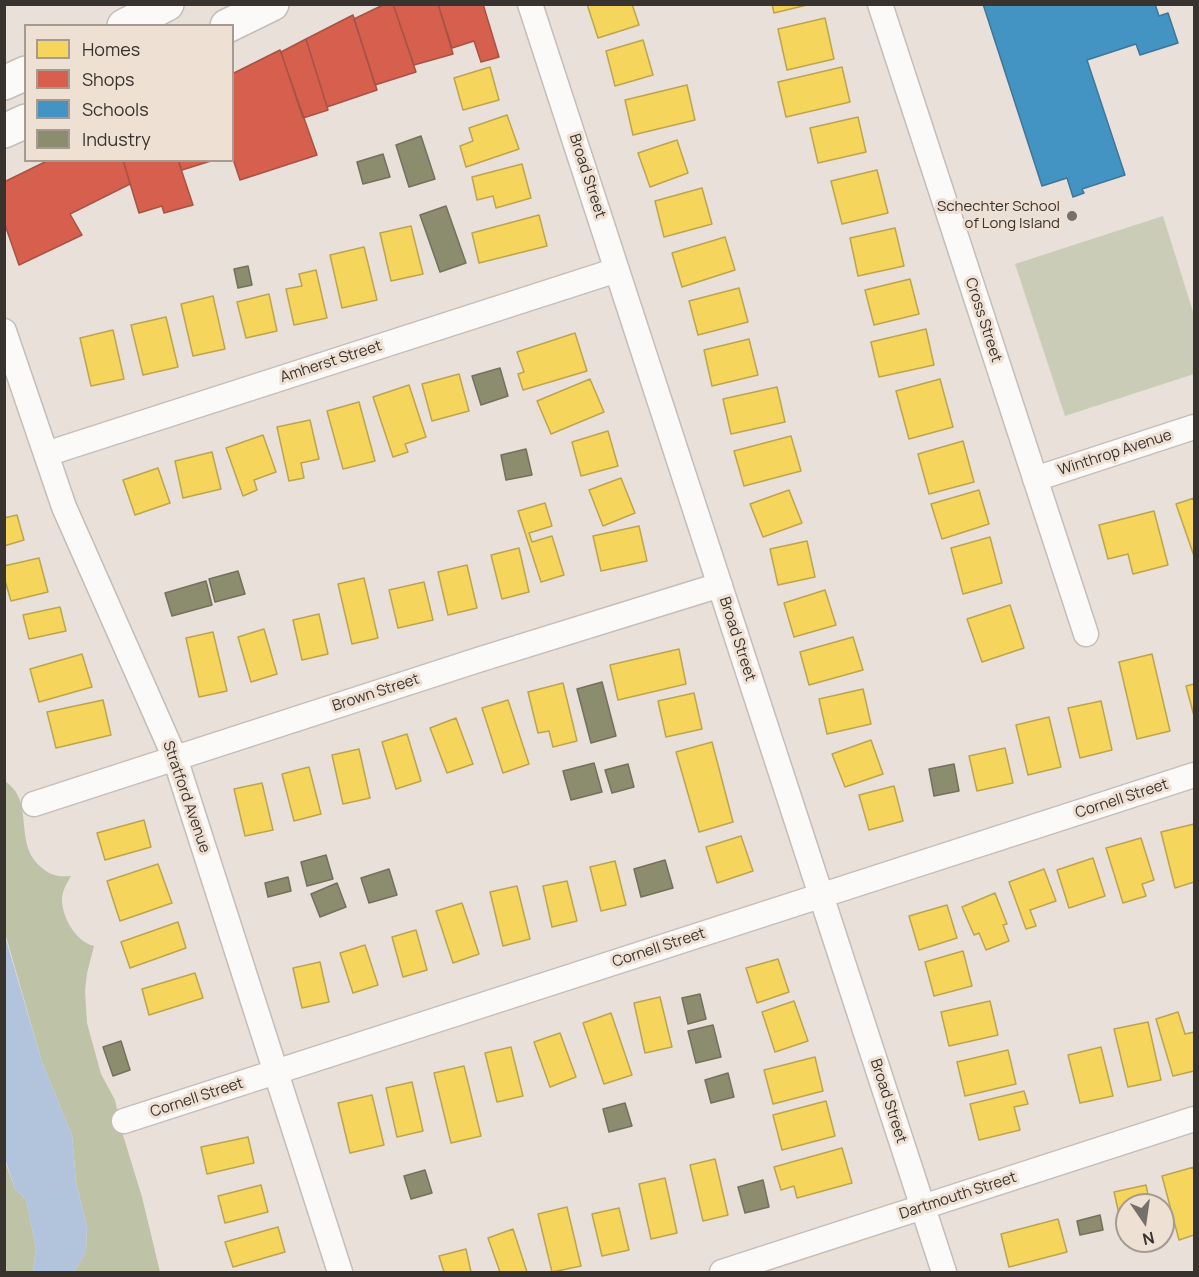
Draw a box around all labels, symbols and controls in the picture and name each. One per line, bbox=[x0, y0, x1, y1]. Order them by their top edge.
legend bbox=[24, 24, 234, 162]
text: Homes bbox=[82, 37, 140, 61]
text: Shops bbox=[82, 67, 134, 91]
text: Schools bbox=[82, 97, 149, 121]
text: Industry bbox=[82, 127, 151, 151]
street label: Broad Street bbox=[565, 132, 609, 220]
place label: Schechter School of Long Island bbox=[937, 198, 1060, 233]
marker: Schechter School of Long Island bbox=[1065, 209, 1079, 223]
street label: Cross Street bbox=[961, 276, 1005, 364]
street label: Amherst Street bbox=[278, 337, 384, 387]
street label: Winthrop Avenue bbox=[1056, 426, 1174, 480]
street label: Broad Street bbox=[715, 595, 759, 683]
street label: Brown Street bbox=[330, 670, 422, 716]
street label: Stratford Avenue bbox=[158, 739, 214, 855]
street label: Cornell Street bbox=[1073, 775, 1171, 823]
street label: Cornell Street bbox=[610, 924, 708, 972]
street label: Broad Street bbox=[866, 1057, 910, 1145]
street label: Cornell Street bbox=[148, 1074, 246, 1122]
street label: Dartmouth Street bbox=[897, 1169, 1019, 1223]
north arrow bbox=[1115, 1193, 1175, 1253]
text: N bbox=[1141, 1227, 1157, 1251]

